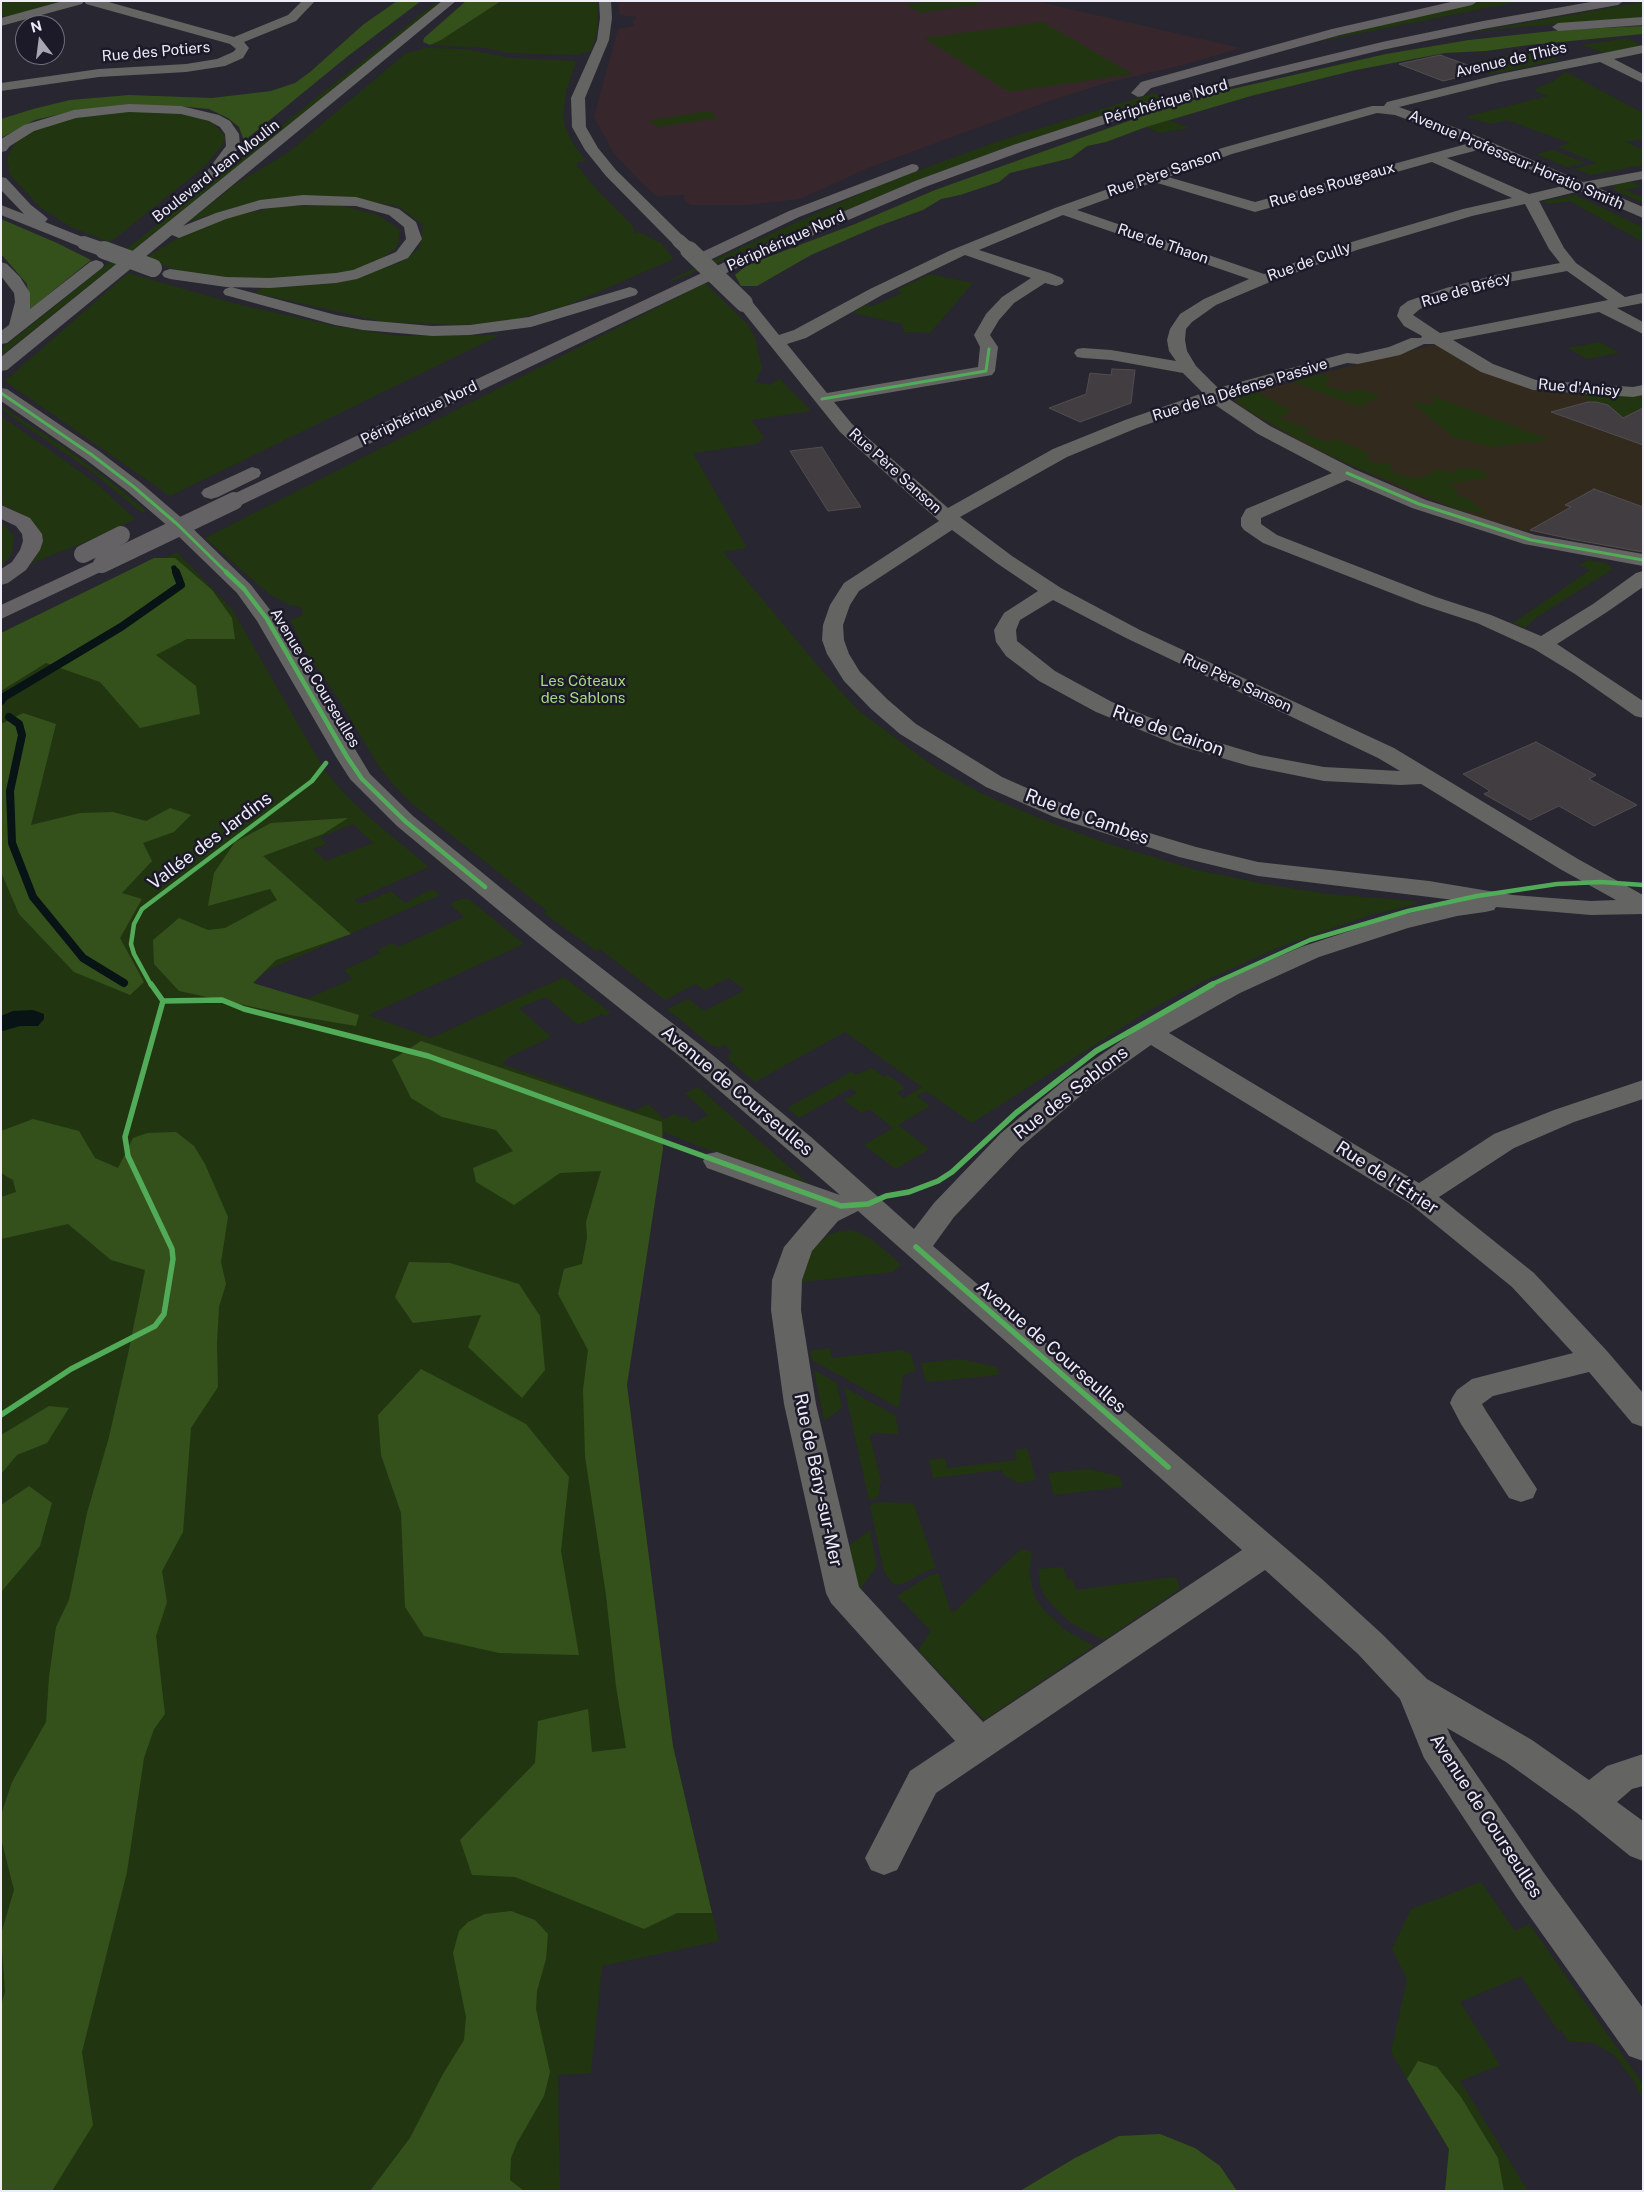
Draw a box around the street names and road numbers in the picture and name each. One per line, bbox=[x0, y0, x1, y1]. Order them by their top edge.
street label: Rue des Potiers bbox=[101, 38, 211, 66]
street label: Avenue de Thiès bbox=[1454, 38, 1568, 82]
street label: Périphérique Nord bbox=[1102, 76, 1230, 128]
street label: Avenue Professeur Horatio Smith bbox=[1406, 107, 1626, 213]
street label: Boulevard Jean Moulin bbox=[149, 116, 283, 226]
street label: Rue Père Sanson bbox=[1105, 145, 1223, 201]
street label: Rue des Rougeaux bbox=[1267, 159, 1397, 211]
street label: Périphérique Nord bbox=[724, 207, 848, 275]
street label: Rue de Thaon bbox=[1115, 220, 1211, 268]
street label: Rue de Cully bbox=[1265, 239, 1353, 285]
street label: Rue de Brécy bbox=[1419, 269, 1513, 311]
street label: Rue de la Défense Passive bbox=[1150, 355, 1330, 425]
street label: Rue d'Anisy bbox=[1537, 375, 1621, 401]
street label: Périphérique Nord bbox=[358, 377, 480, 449]
street label: Rue Père Sanson bbox=[845, 425, 945, 517]
street label: Avenue de Courseulles bbox=[266, 605, 364, 751]
street label: Rue Père Sanson bbox=[1180, 650, 1294, 716]
street label: Rue de Cairon bbox=[1110, 701, 1226, 761]
street label: Rue de Cambes bbox=[1022, 785, 1152, 849]
street label: Vallée des Jardins bbox=[144, 787, 276, 895]
street label: Avenue de Courseulles bbox=[657, 1021, 817, 1161]
street label: Rue des Sablons bbox=[1010, 1042, 1132, 1144]
street label: Rue de l'Étrier bbox=[1332, 1137, 1442, 1219]
street label: Avenue de Courseulles bbox=[972, 1276, 1130, 1418]
street label: Rue de Bény-sur-Mer bbox=[789, 1391, 847, 1569]
street label: Avenue de Courseulles bbox=[1425, 1730, 1547, 1902]

